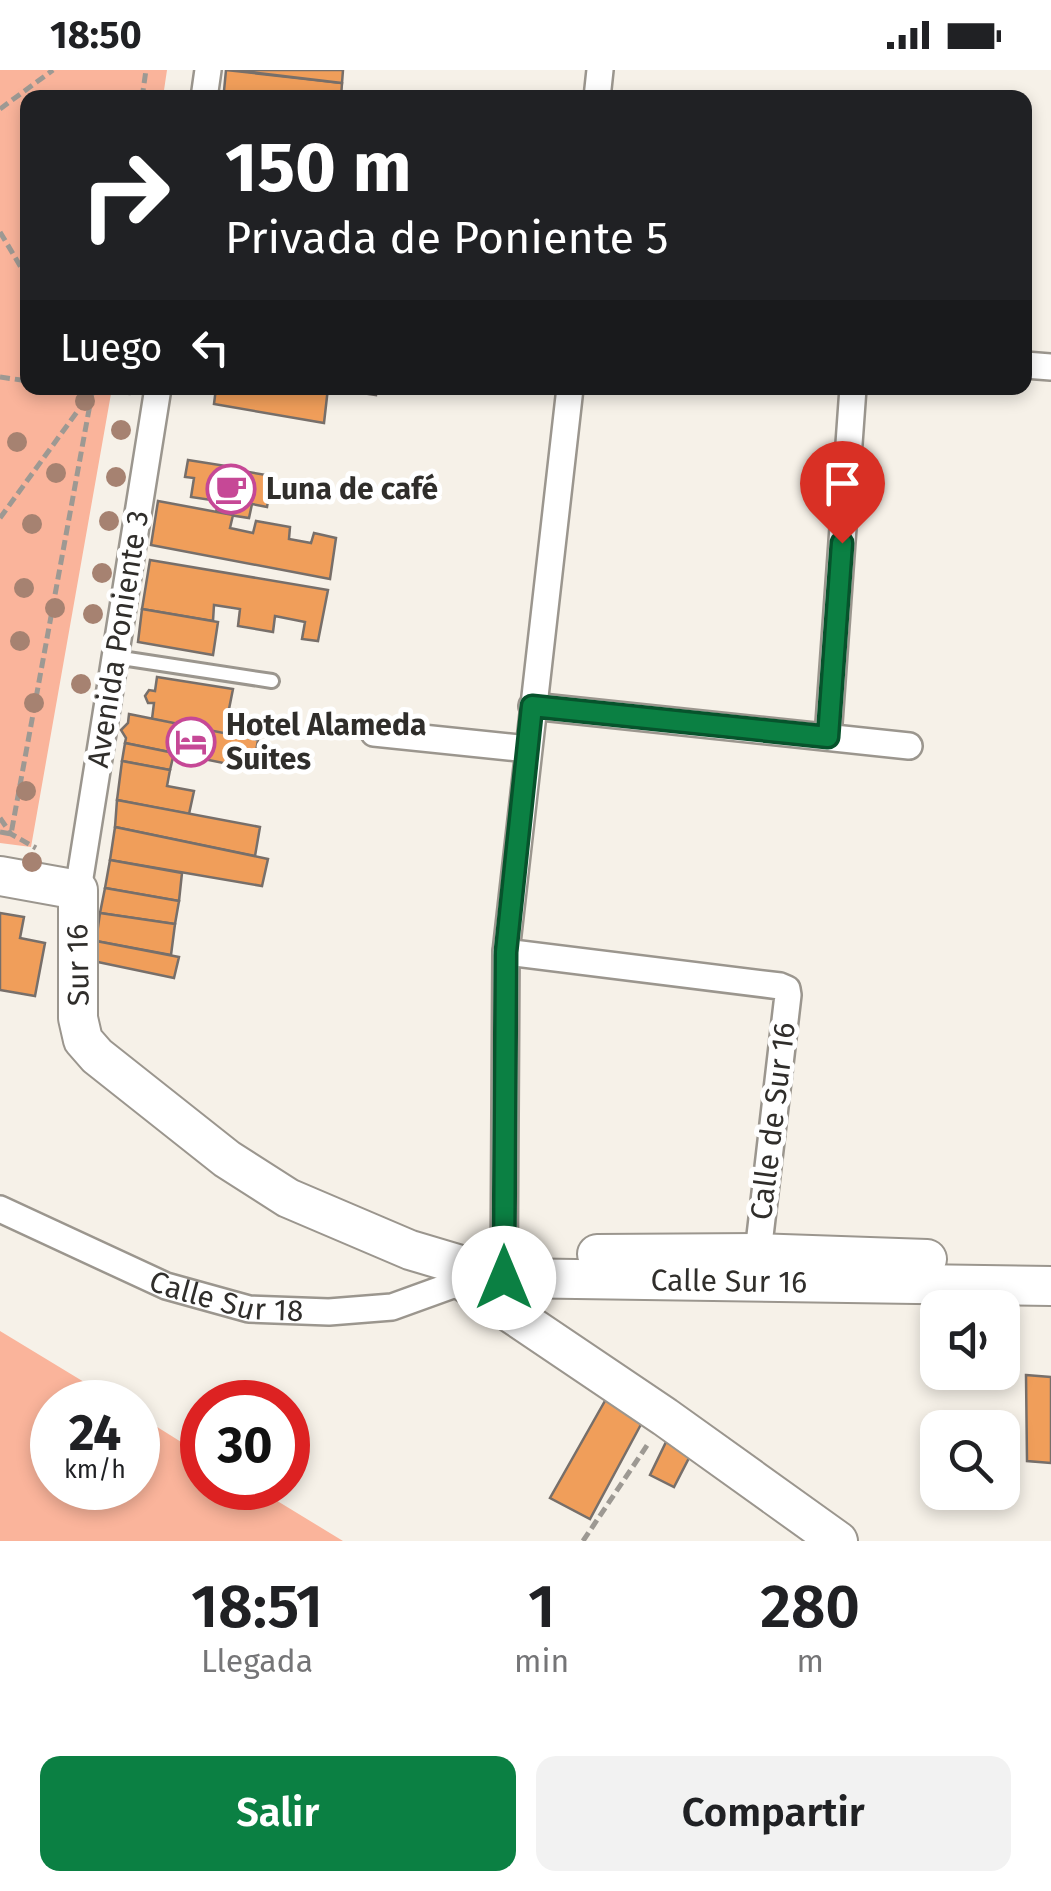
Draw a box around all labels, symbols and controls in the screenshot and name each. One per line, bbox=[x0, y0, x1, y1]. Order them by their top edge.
text: 18:50 bbox=[50, 12, 142, 58]
text: 150 m bbox=[225, 126, 412, 210]
icon: right bbox=[60, 130, 190, 260]
text: Privada de Poniente 5 bbox=[225, 211, 668, 265]
icon: left bbox=[183, 320, 238, 375]
text: Luego bbox=[60, 325, 163, 371]
pin bbox=[800, 441, 885, 544]
icon: arrive bbox=[815, 456, 870, 511]
cafe icon: Luna de café bbox=[205, 463, 257, 515]
place label: Luna de café bbox=[266, 471, 438, 507]
street label: Avenida Poniente 3 bbox=[80, 508, 156, 770]
place label: Hotel Alameda Suites bbox=[226, 707, 426, 777]
hotel icon: Hotel Alameda Suites bbox=[165, 716, 217, 768]
street label: Sur 16 bbox=[59, 924, 97, 1006]
street label: Calle de Sur 16 bbox=[743, 1020, 803, 1222]
position arrow bbox=[452, 1226, 556, 1330]
street label: Calle Sur 16 bbox=[650, 1262, 808, 1300]
street label: Calle Sur 18 bbox=[143, 1263, 304, 1329]
map controls bbox=[920, 1290, 1020, 1510]
button: sound bbox=[920, 1290, 1020, 1390]
speed limit sign: 30 bbox=[180, 1380, 310, 1510]
text: 24 bbox=[69, 1403, 121, 1463]
button: search bbox=[920, 1410, 1020, 1510]
text: km/h bbox=[64, 1455, 126, 1485]
text: 18:51 bbox=[191, 1571, 323, 1643]
text: 1 bbox=[528, 1571, 555, 1643]
text: 280 bbox=[760, 1571, 860, 1643]
text: Llegada bbox=[201, 1642, 313, 1680]
text: min bbox=[514, 1642, 569, 1680]
text: m bbox=[796, 1642, 824, 1680]
button: Salir bbox=[40, 1756, 516, 1871]
button: Compartir bbox=[536, 1756, 1011, 1871]

